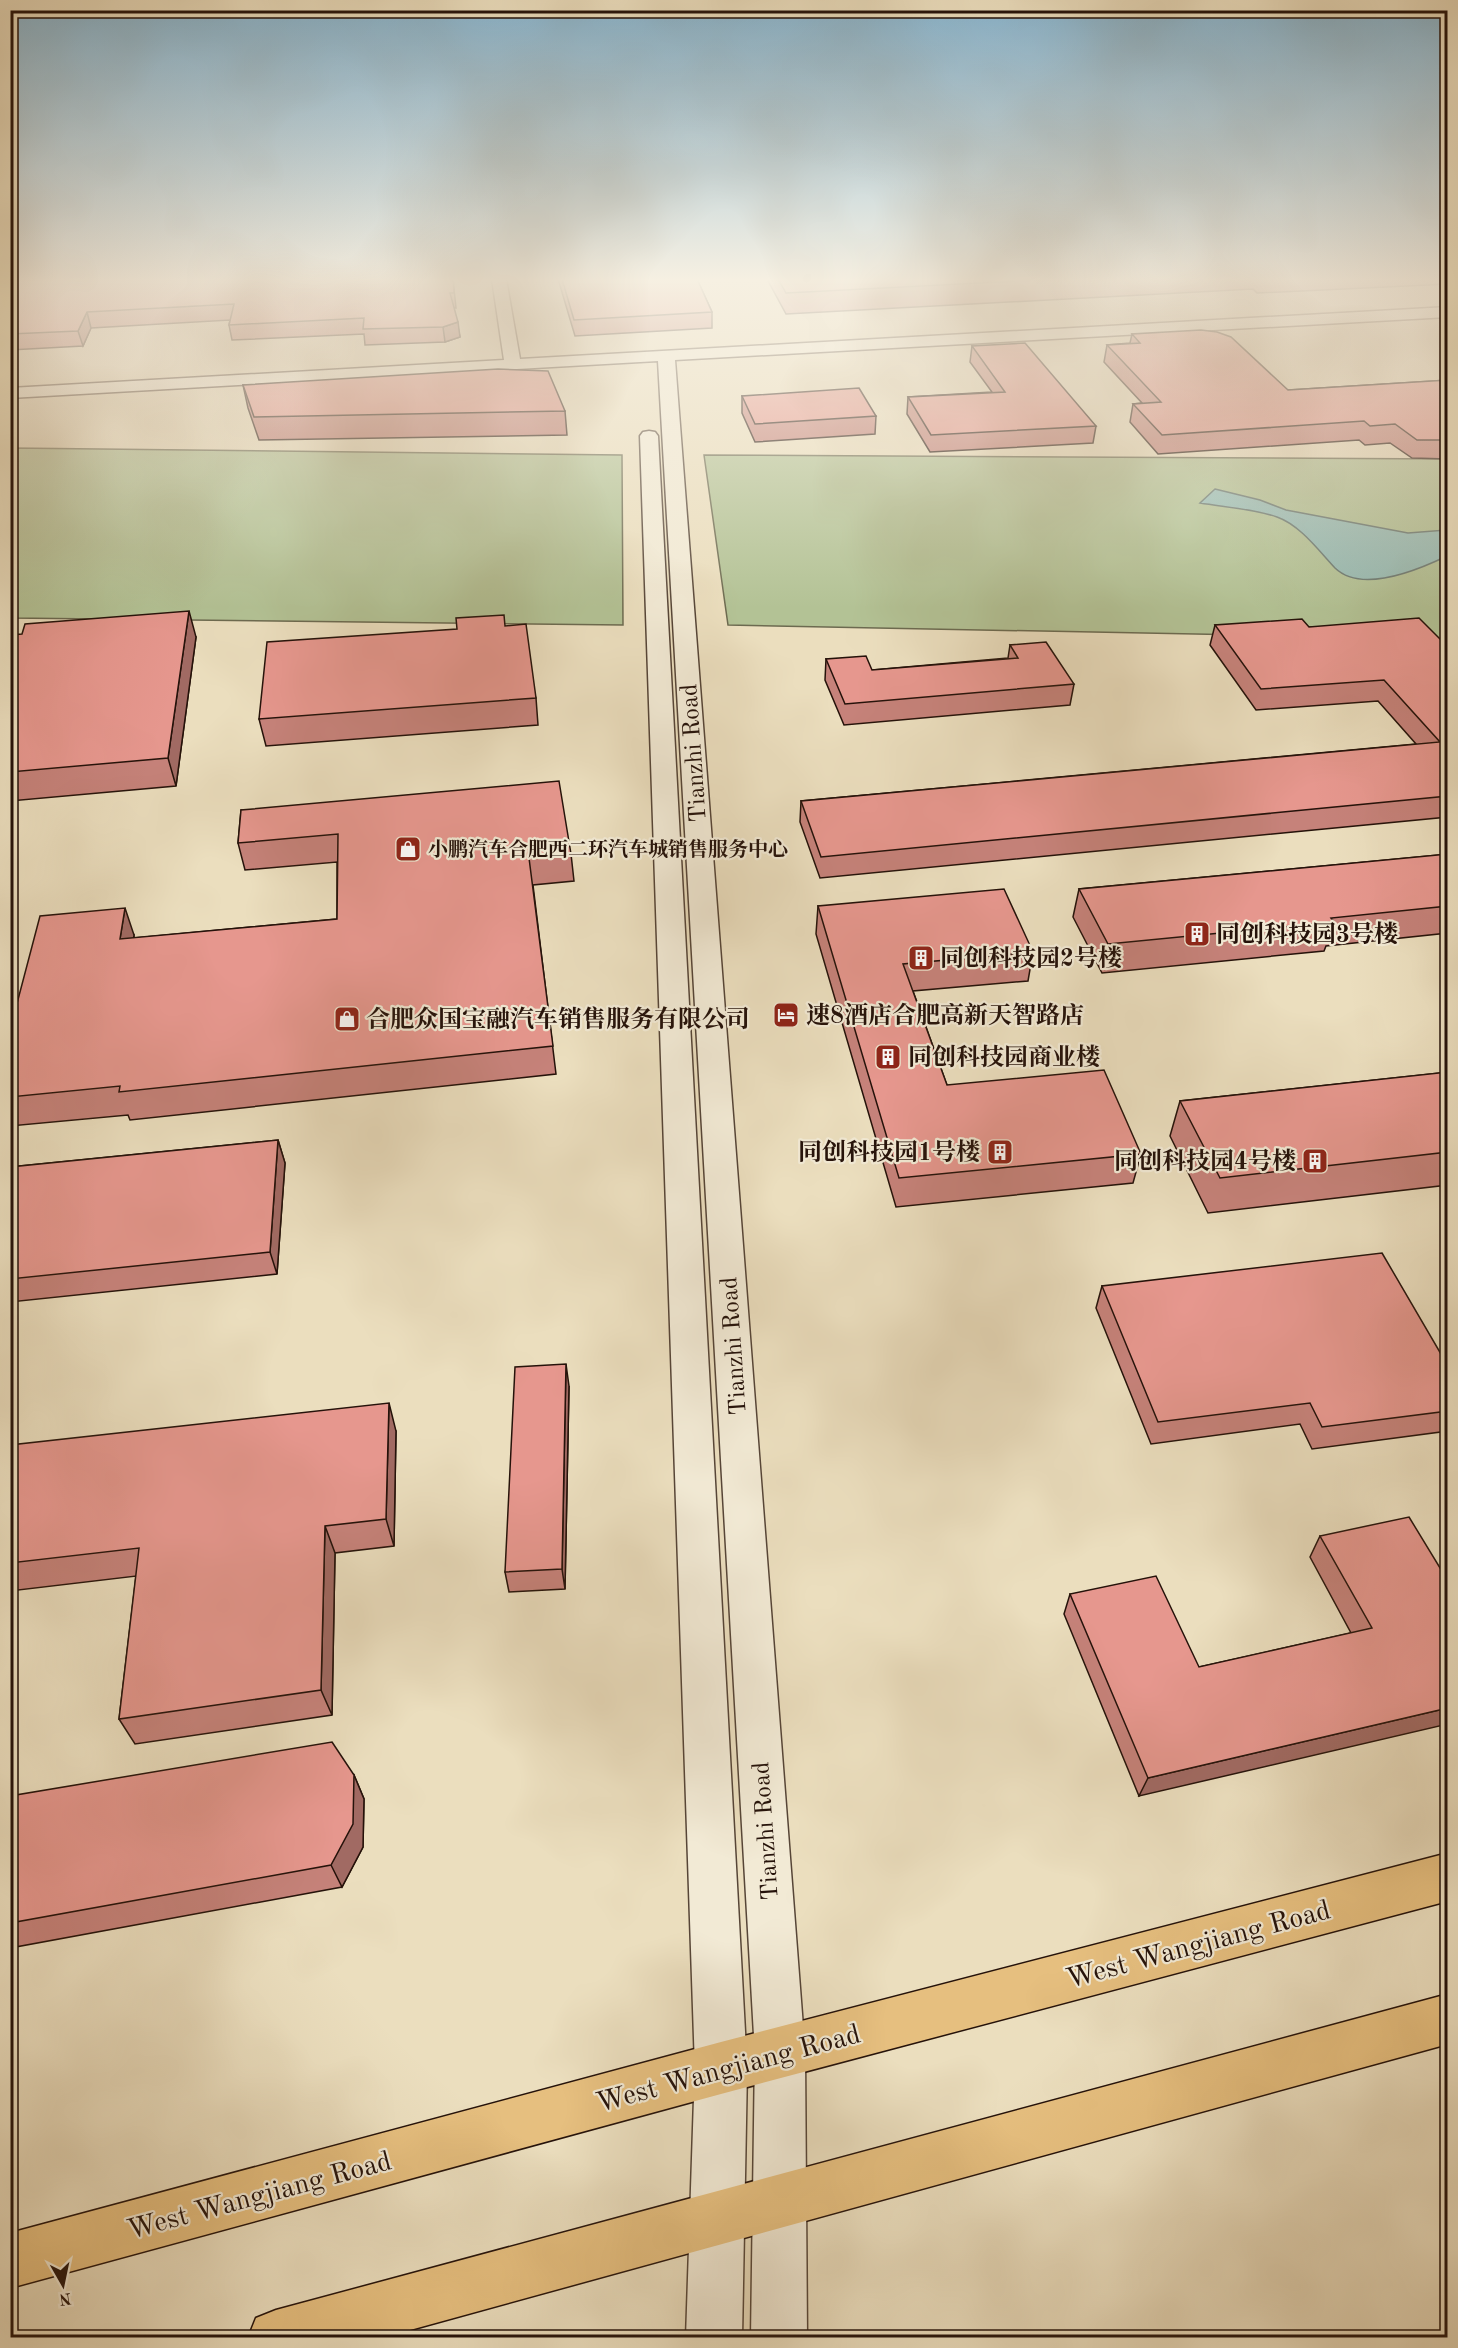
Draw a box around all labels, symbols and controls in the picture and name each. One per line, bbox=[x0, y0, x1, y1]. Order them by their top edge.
street label: Tianzhi Road bbox=[678, 683, 712, 823]
shop icon: 小鹏汽车合肥西二环汽车城销售服务中心 bbox=[393, 834, 423, 864]
place label: 小鹏汽车合肥西二环汽车城销售服务中心 bbox=[428, 838, 788, 861]
building icon: 同创科技园3号楼 bbox=[1182, 919, 1212, 949]
place label: 同创科技园3号楼 bbox=[1216, 921, 1398, 948]
building icon: 同创科技园2号楼 bbox=[906, 943, 936, 973]
place label: 同创科技园2号楼 bbox=[940, 945, 1122, 972]
hotel icon: 速8酒店合肥高新天智路店 bbox=[771, 1000, 801, 1030]
place label: 速8酒店合肥高新天智路店 bbox=[806, 1002, 1084, 1029]
shop icon: 合肥众国宝融汽车销售服务有限公司 bbox=[332, 1004, 362, 1034]
place label: 合肥众国宝融汽车销售服务有限公司 bbox=[366, 1006, 750, 1033]
building icon: 同创科技园商业楼 bbox=[873, 1042, 903, 1072]
place label: 同创科技园商业楼 bbox=[908, 1044, 1100, 1071]
building icon: 同创科技园1号楼 bbox=[985, 1137, 1015, 1167]
place label: 同创科技园1号楼 bbox=[798, 1139, 980, 1166]
building icon: 同创科技园4号楼 bbox=[1300, 1146, 1330, 1176]
place label: 同创科技园4号楼 bbox=[1114, 1148, 1296, 1175]
street label: Tianzhi Road bbox=[718, 1276, 752, 1416]
street label: Tianzhi Road bbox=[750, 1761, 784, 1901]
street label: West Wangjiang Road bbox=[1064, 1897, 1334, 1995]
street label: West Wangjiang Road bbox=[594, 2021, 864, 2119]
street label: West Wangjiang Road bbox=[125, 2148, 395, 2246]
north arrow bbox=[33, 2255, 93, 2315]
text: N bbox=[57, 2289, 72, 2307]

